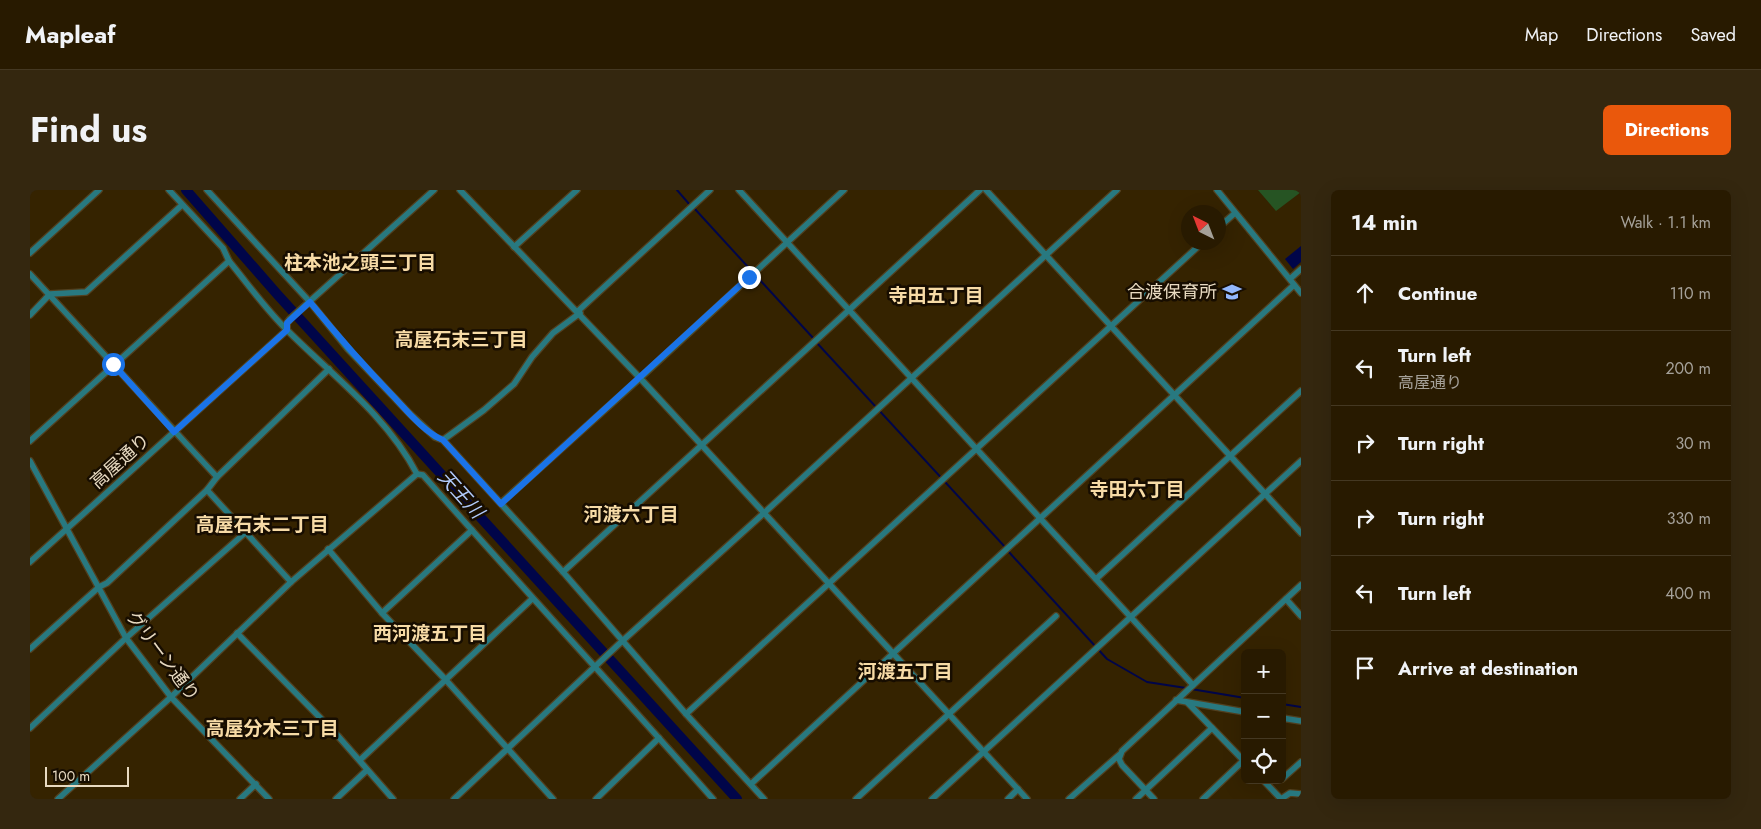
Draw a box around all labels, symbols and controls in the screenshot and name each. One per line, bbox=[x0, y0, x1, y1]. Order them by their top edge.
text: Mapleaf bbox=[25, 17, 116, 52]
text: Map bbox=[1525, 22, 1558, 48]
text: Directions bbox=[1586, 22, 1662, 48]
text: Saved bbox=[1690, 22, 1736, 48]
text: Find us bbox=[30, 105, 147, 155]
button: Directions bbox=[1603, 105, 1731, 155]
north arrow bbox=[1181, 205, 1226, 250]
text: 14 min bbox=[1351, 208, 1418, 238]
text: Walk · 1.1 km bbox=[1620, 211, 1711, 234]
district label: 柱本池之頭三丁目 bbox=[284, 249, 436, 276]
route end bbox=[738, 266, 761, 289]
place label: 合渡保育所 bbox=[1127, 279, 1217, 305]
icon: ahead bbox=[1351, 279, 1379, 307]
text: Continue bbox=[1398, 280, 1477, 307]
school or university icon: 合渡保育所 bbox=[1221, 281, 1243, 303]
district label: 寺田五丁目 bbox=[888, 282, 984, 309]
text: 110 m bbox=[1670, 282, 1711, 305]
district label: 高屋石末三丁目 bbox=[394, 326, 528, 353]
text: Turn left bbox=[1398, 342, 1471, 369]
route start bbox=[102, 353, 125, 376]
icon: left bbox=[1351, 354, 1379, 382]
text: 200 m bbox=[1665, 357, 1711, 380]
text: 高屋通り bbox=[1398, 371, 1462, 394]
street label: 高屋通り bbox=[85, 427, 155, 495]
icon: right bbox=[1351, 429, 1379, 457]
text: Turn right bbox=[1398, 430, 1484, 457]
text: 30 m bbox=[1675, 432, 1711, 455]
water label: 天王川 bbox=[432, 464, 491, 526]
district label: 寺田六丁目 bbox=[1089, 476, 1185, 503]
district label: 河渡六丁目 bbox=[583, 501, 679, 528]
icon: right bbox=[1351, 504, 1379, 532]
text: Turn right bbox=[1398, 505, 1484, 532]
text: 330 m bbox=[1667, 507, 1711, 530]
district label: 高屋石末二丁目 bbox=[195, 511, 329, 538]
icon: left bbox=[1351, 579, 1379, 607]
text: Turn left bbox=[1398, 580, 1471, 607]
text: 400 m bbox=[1665, 582, 1711, 605]
street label: グリーン通り bbox=[120, 605, 206, 707]
district label: 西河渡五丁目 bbox=[373, 620, 487, 647]
map controls bbox=[1241, 649, 1286, 784]
button: + bbox=[1241, 649, 1286, 694]
icon: arrive bbox=[1351, 654, 1379, 682]
text: Arrive at destination bbox=[1398, 655, 1578, 682]
district label: 河渡五丁目 bbox=[857, 658, 953, 685]
button: − bbox=[1241, 694, 1286, 739]
district label: 高屋分木三丁目 bbox=[205, 715, 339, 742]
button: locate bbox=[1241, 739, 1286, 784]
scale bar bbox=[45, 764, 129, 787]
text: 100 m bbox=[52, 766, 90, 786]

